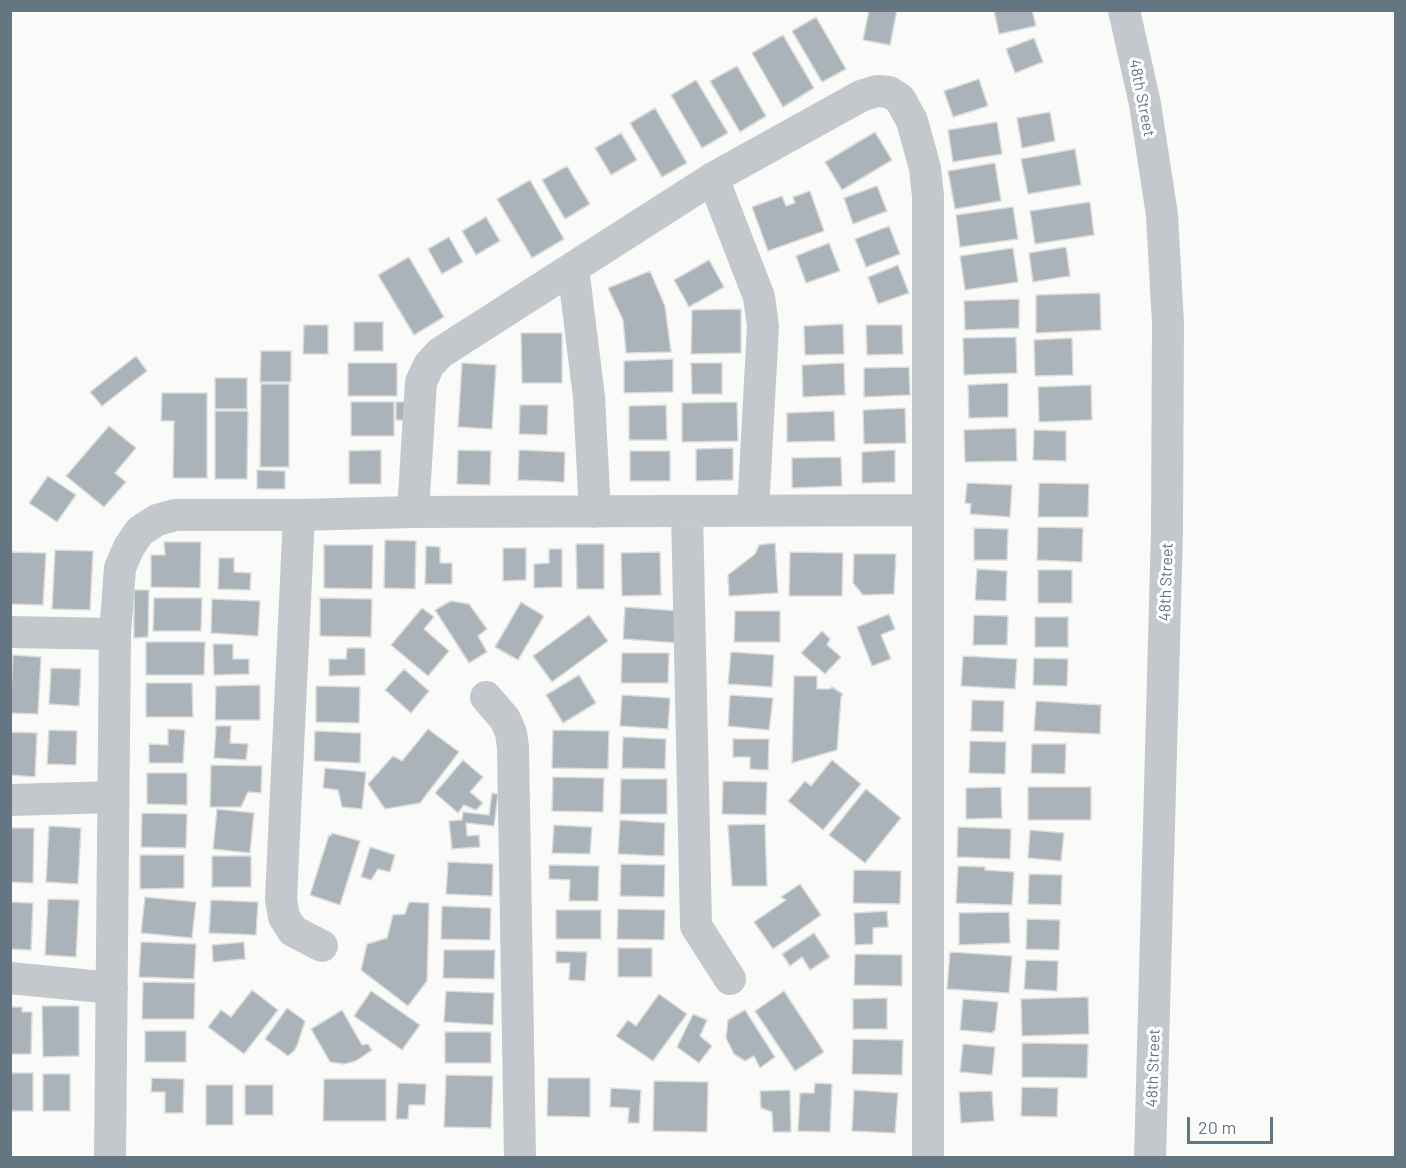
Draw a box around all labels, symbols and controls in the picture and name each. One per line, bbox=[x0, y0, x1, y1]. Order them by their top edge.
street label: 48th Street bbox=[1125, 58, 1159, 138]
street label: 48th Street bbox=[1155, 542, 1177, 622]
street label: 48th Street bbox=[1142, 1028, 1164, 1108]
scale bar bbox=[1190, 1105, 1276, 1143]
text: 20 m bbox=[1198, 1116, 1236, 1138]

